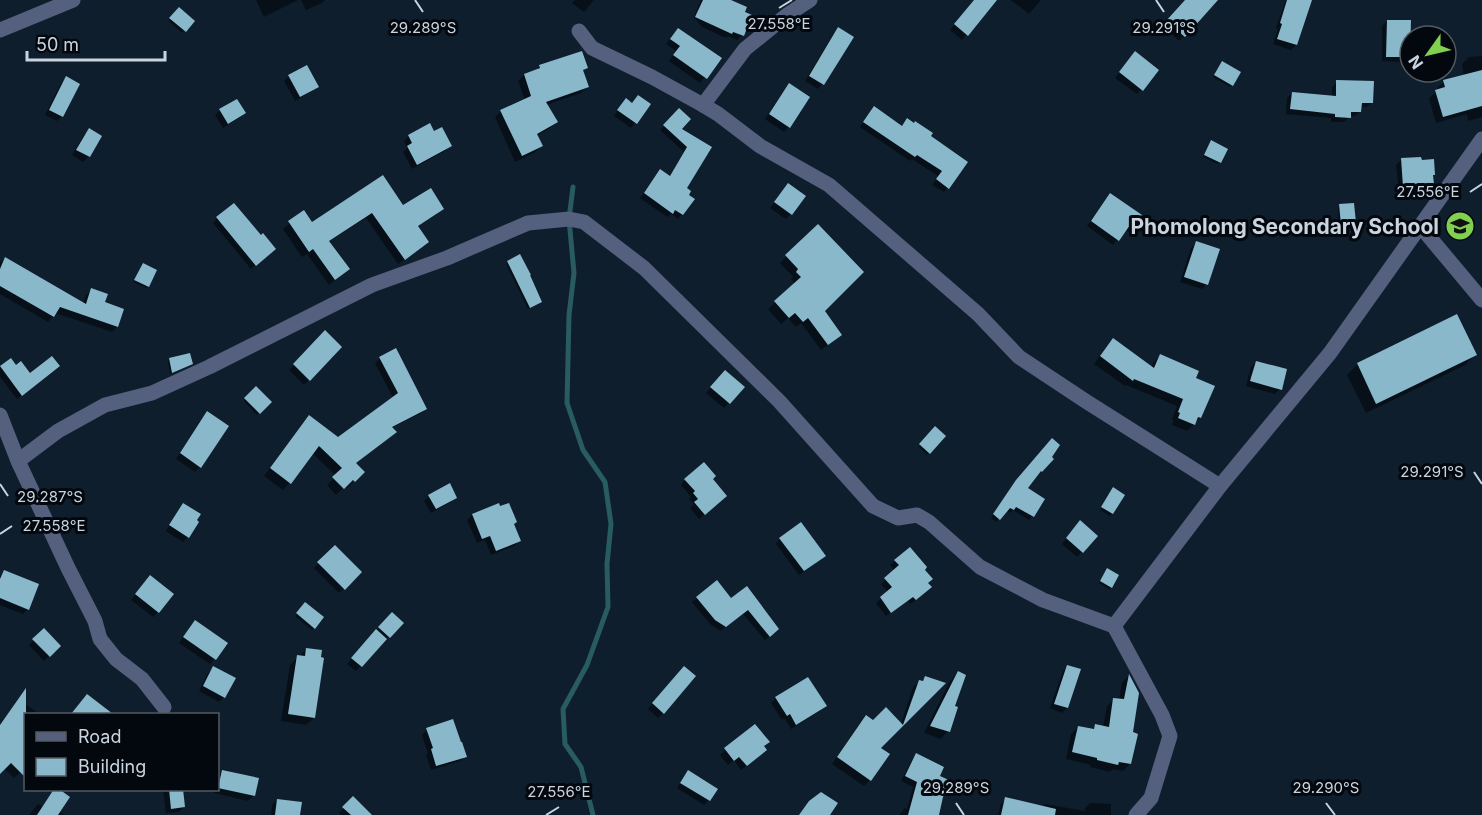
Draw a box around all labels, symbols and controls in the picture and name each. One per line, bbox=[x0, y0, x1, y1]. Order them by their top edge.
text: 27.558°E bbox=[747, 14, 811, 33]
text: 29.289°S bbox=[390, 18, 456, 37]
text: 29.291°S bbox=[1132, 18, 1196, 37]
scale bar bbox=[27, 24, 165, 62]
north arrow bbox=[1398, 24, 1458, 84]
text: 50 m bbox=[36, 34, 79, 55]
text: N bbox=[1404, 52, 1427, 73]
text: 27.556°E bbox=[1396, 182, 1460, 201]
school or university icon: Phomolong Secondary School bbox=[1444, 210, 1476, 242]
place label: Phomolong Secondary School bbox=[1130, 214, 1439, 239]
text: 29.291°S bbox=[1400, 462, 1464, 481]
text: 29.287°S bbox=[17, 487, 83, 506]
text: 27.558°E bbox=[22, 516, 86, 535]
legend bbox=[24, 713, 219, 791]
text: Road bbox=[78, 726, 121, 747]
text: Building bbox=[78, 756, 146, 777]
text: 29.289°S bbox=[923, 778, 989, 797]
text: 29.290°S bbox=[1293, 778, 1359, 797]
text: 27.556°E bbox=[527, 782, 591, 801]

